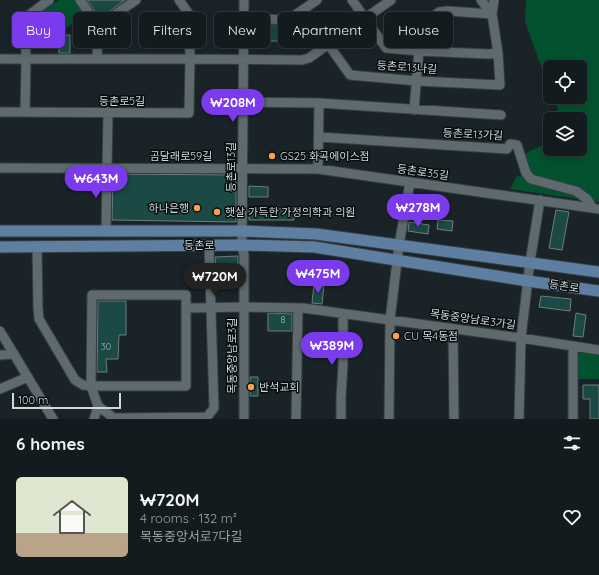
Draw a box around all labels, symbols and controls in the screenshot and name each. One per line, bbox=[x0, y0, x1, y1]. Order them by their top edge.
chip: Buy bbox=[12, 12, 65, 48]
chip: Rent bbox=[73, 12, 131, 48]
chip: Filters bbox=[139, 12, 206, 48]
chip: New bbox=[214, 12, 270, 48]
chip: Apartment bbox=[278, 12, 376, 48]
chip: House bbox=[384, 12, 453, 48]
street label: 등촌로13나길 bbox=[376, 58, 438, 76]
map controls bbox=[543, 60, 587, 156]
button: locate bbox=[543, 60, 587, 104]
pin: ₩208M bbox=[205, 89, 261, 123]
street label: 등촌로5길 bbox=[99, 94, 145, 108]
text: ₩208M bbox=[210, 94, 256, 110]
button: layers bbox=[543, 112, 587, 156]
street label: 등촌로13가길 bbox=[442, 125, 504, 143]
street label: 등촌로13길 bbox=[224, 142, 238, 192]
street label: 곰달래로59길 bbox=[150, 149, 212, 163]
place label: GS25 화곡에이스점 bbox=[280, 149, 370, 163]
marker: GS25 화곡에이스점 bbox=[267, 151, 277, 161]
street label: 등촌로35길 bbox=[396, 161, 450, 183]
pin: ₩643M bbox=[68, 165, 124, 199]
text: ₩643M bbox=[74, 170, 118, 186]
pin: ₩278M bbox=[390, 194, 446, 228]
text: ₩278M bbox=[396, 199, 440, 215]
place label: 하나은행 bbox=[149, 201, 189, 215]
marker: 하나은행 bbox=[192, 203, 202, 213]
place label: 햇살 가득한 가정의학과 의원 bbox=[225, 205, 355, 219]
marker: 햇살 가득한 가정의학과 의원 bbox=[212, 207, 222, 217]
street label: 등촌로 bbox=[184, 238, 214, 252]
pin: ₩475M bbox=[290, 260, 346, 294]
pin: ₩720M bbox=[187, 263, 243, 297]
text: ₩475M bbox=[296, 265, 340, 281]
text: ₩720M bbox=[192, 268, 238, 284]
street label: 등촌로 bbox=[548, 277, 580, 295]
street label: 목동중앙남로3가길 bbox=[429, 306, 517, 332]
house number: 8 bbox=[281, 314, 286, 325]
street label: 목동중앙남로3길 bbox=[225, 318, 239, 394]
place label: CU 목4동점 bbox=[404, 329, 458, 343]
marker: CU 목4동점 bbox=[391, 331, 401, 341]
pin: ₩389M bbox=[304, 332, 360, 366]
text: ₩389M bbox=[310, 337, 354, 353]
house number: 30 bbox=[101, 341, 111, 352]
place label: 반석교회 bbox=[259, 380, 299, 394]
marker: 반석교회 bbox=[246, 382, 256, 392]
scale bar bbox=[12, 391, 121, 410]
text: 100 m bbox=[18, 393, 48, 407]
icon: filters bbox=[561, 432, 583, 454]
text: 6 homes bbox=[16, 433, 85, 454]
text: ₩720M bbox=[140, 489, 199, 510]
icon: home bbox=[48, 493, 96, 541]
icon: heart bbox=[561, 506, 583, 528]
text: 4 rooms · 132 m² bbox=[140, 510, 237, 526]
text: 목동중앙서로7다길 bbox=[140, 528, 242, 544]

